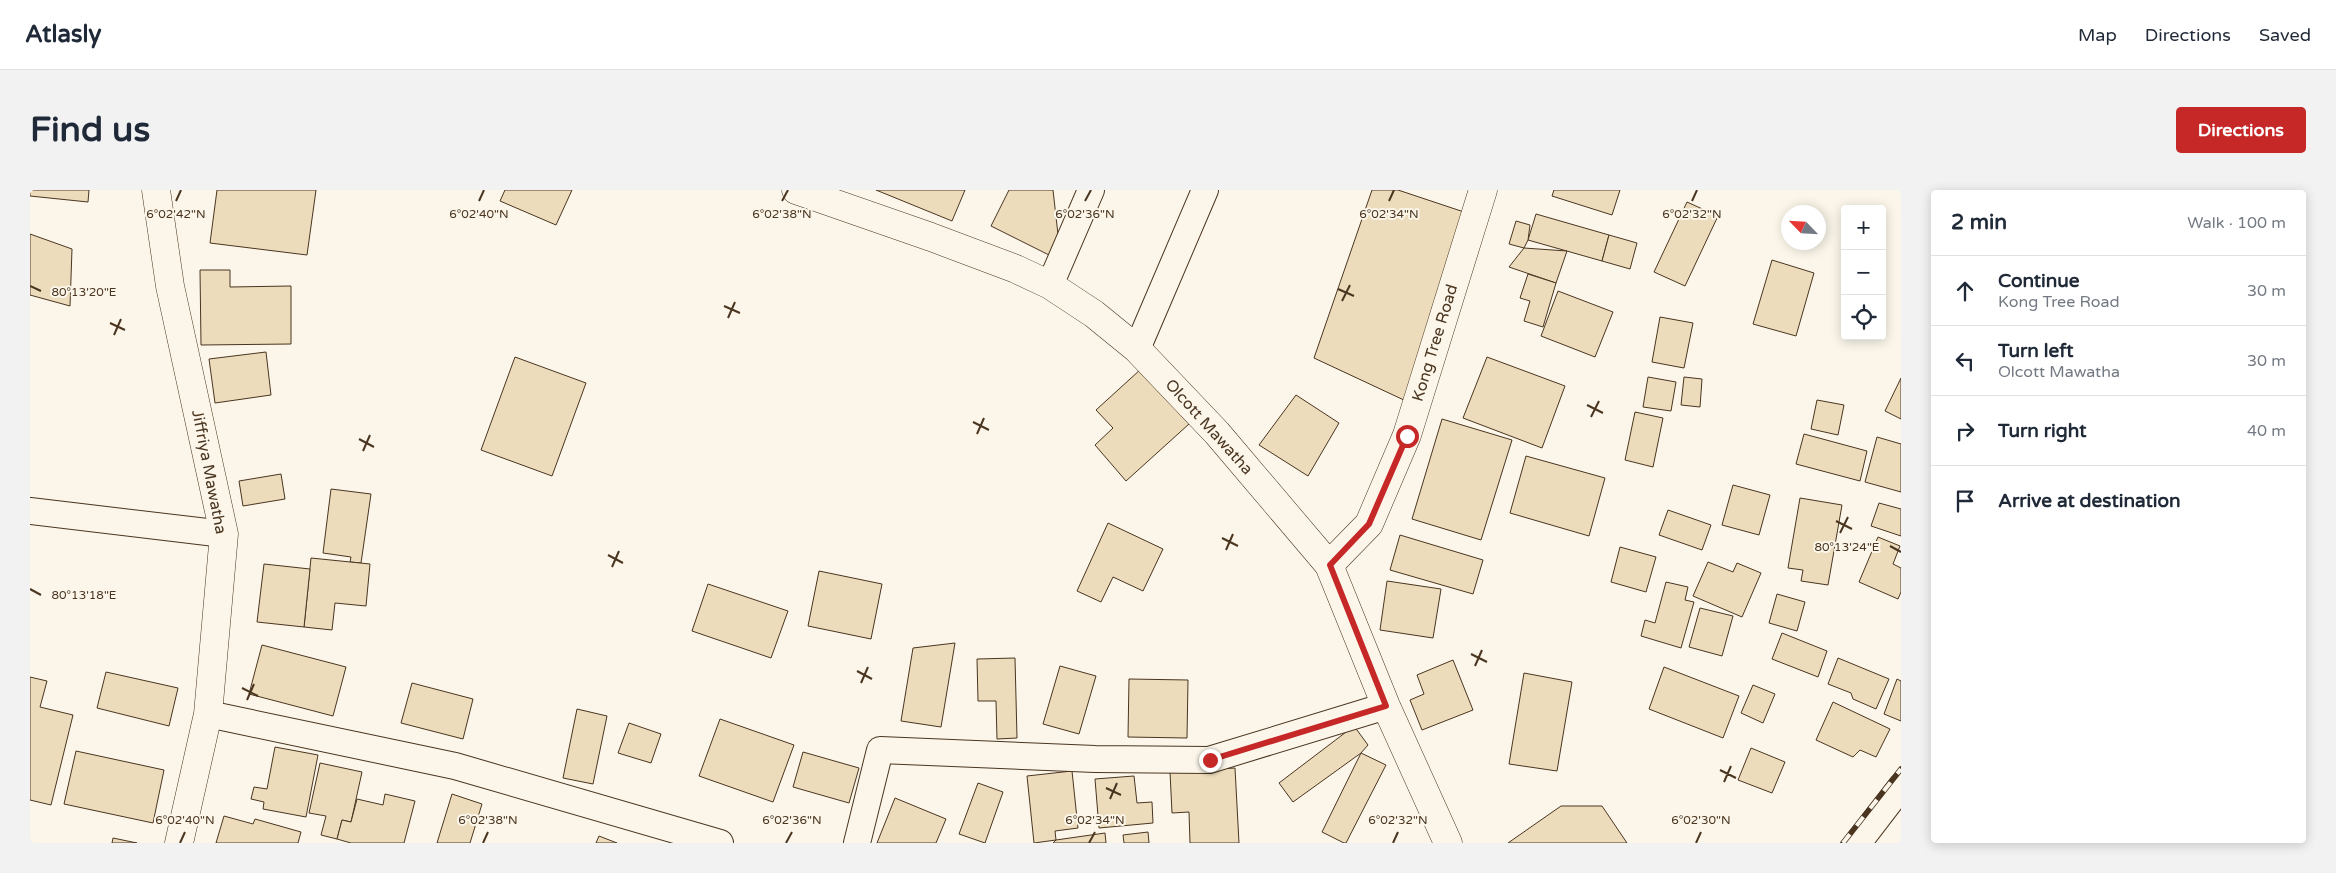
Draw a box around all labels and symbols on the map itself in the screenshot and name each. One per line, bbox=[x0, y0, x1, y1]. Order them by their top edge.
north arrow bbox=[1781, 205, 1826, 250]
text: 6°02'42"N bbox=[146, 207, 206, 221]
text: 6°02'40"N bbox=[449, 207, 509, 221]
text: 6°02'38"N bbox=[752, 207, 812, 221]
text: 6°02'36"N bbox=[1055, 207, 1115, 221]
text: 6°02'34"N bbox=[1359, 207, 1419, 221]
text: 6°02'32"N bbox=[1662, 207, 1722, 221]
street label: Kong Tree Road bbox=[1408, 282, 1462, 404]
text: 80°13'20"E bbox=[51, 285, 117, 299]
street label: Olcott Mawatha bbox=[1161, 375, 1257, 479]
street label: Jiffriya Mawatha bbox=[187, 408, 231, 536]
route start bbox=[1396, 425, 1419, 448]
text: 80°13'24"E bbox=[1814, 540, 1880, 554]
text: 80°13'18"E bbox=[51, 588, 117, 602]
route end bbox=[1199, 749, 1222, 772]
text: 6°02'40"N bbox=[155, 813, 215, 827]
text: 6°02'38"N bbox=[458, 813, 518, 827]
text: 6°02'36"N bbox=[762, 813, 822, 827]
text: 6°02'34"N bbox=[1065, 813, 1125, 827]
text: 6°02'32"N bbox=[1368, 813, 1428, 827]
text: 6°02'30"N bbox=[1671, 813, 1731, 827]

